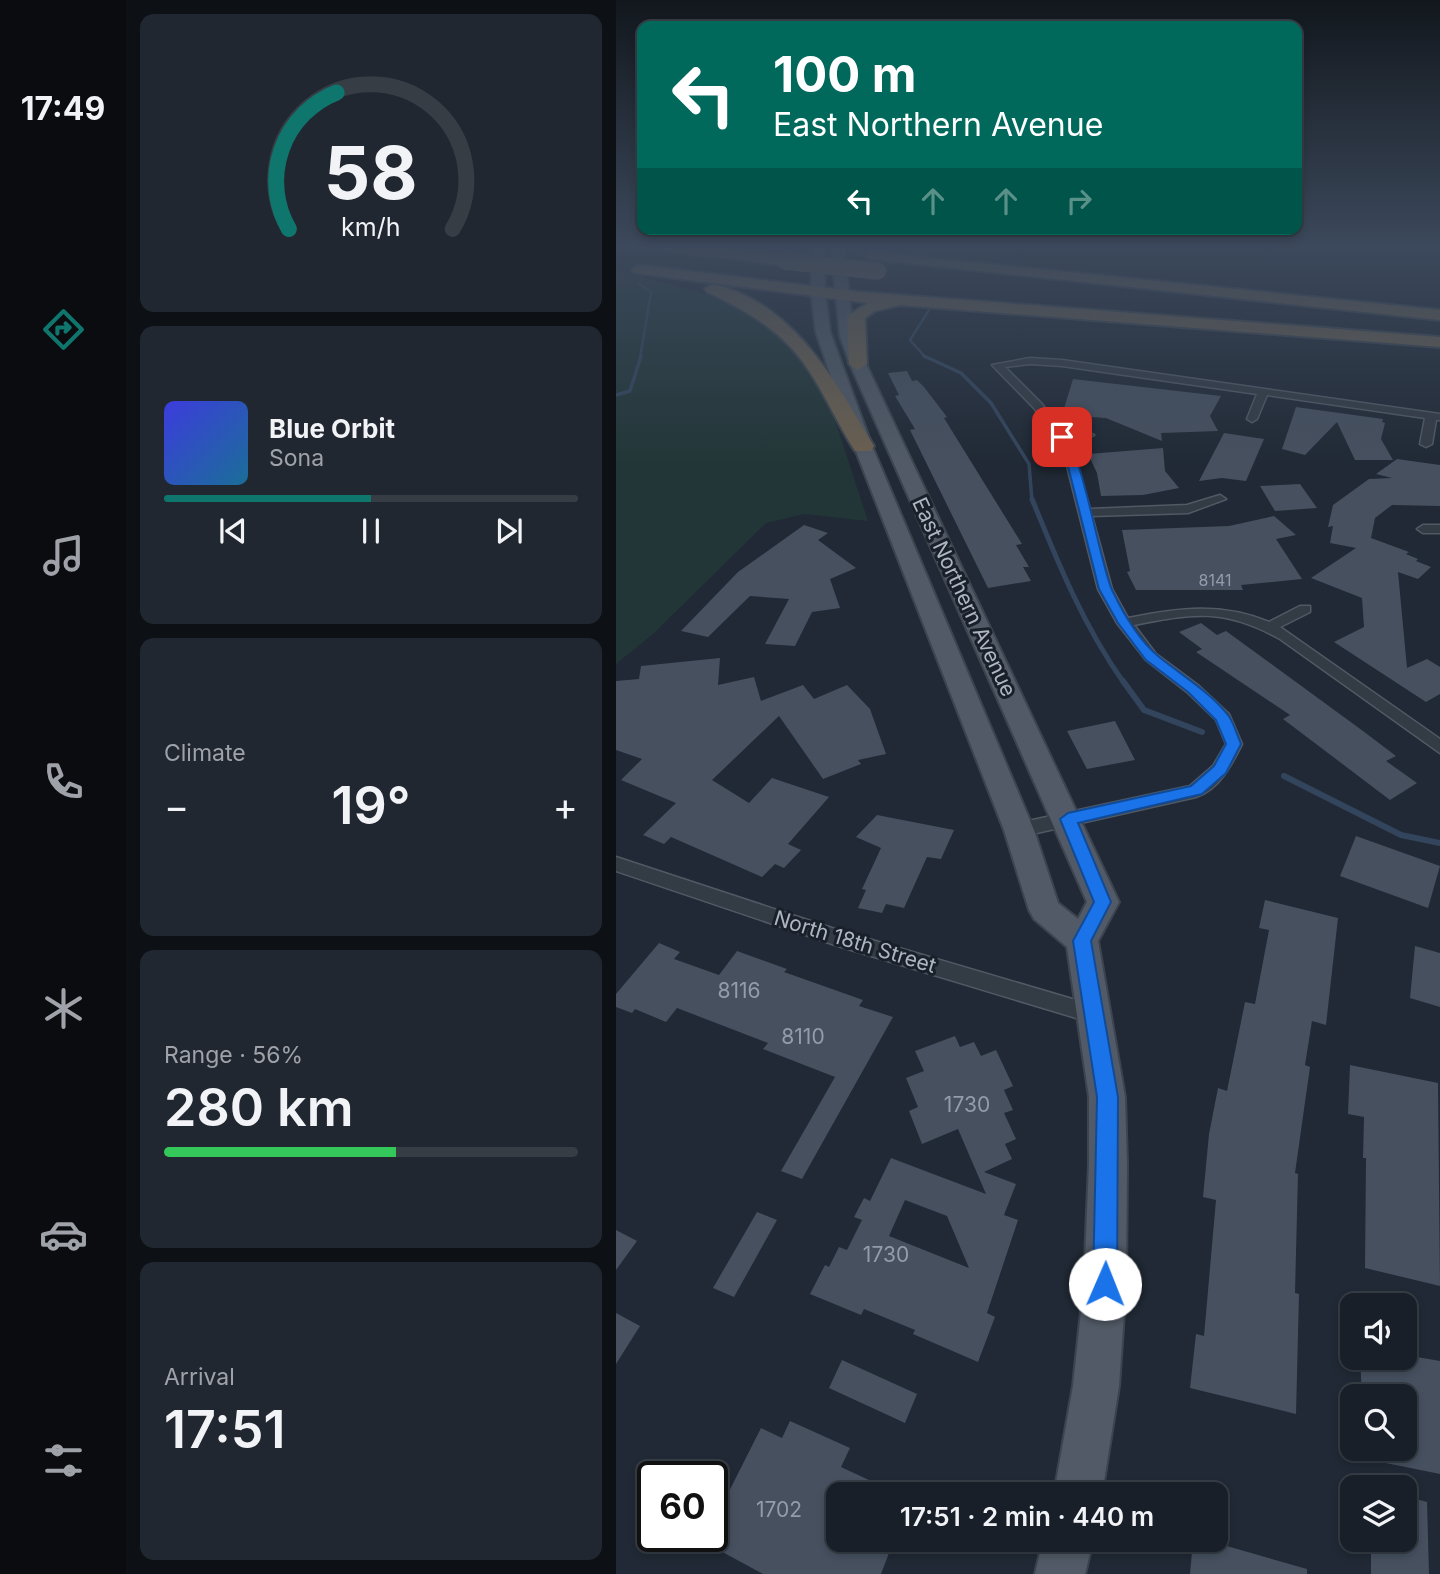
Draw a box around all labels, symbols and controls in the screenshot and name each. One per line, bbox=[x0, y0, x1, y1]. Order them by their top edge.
text: 100 m bbox=[773, 45, 917, 104]
icon: left bbox=[658, 49, 749, 140]
text: 17:49 bbox=[21, 89, 105, 128]
text: East Northern Avenue bbox=[773, 105, 1103, 144]
text: 58 bbox=[324, 128, 418, 217]
icon: left bbox=[841, 182, 879, 220]
icon: ahead bbox=[914, 182, 952, 220]
icon: ahead bbox=[987, 182, 1025, 220]
icon: right bbox=[1060, 182, 1098, 220]
text: km/h bbox=[341, 212, 401, 242]
icon: directions bbox=[39, 305, 88, 354]
pin bbox=[1032, 407, 1092, 467]
text: Blue Orbit bbox=[269, 413, 395, 444]
icon: arrive bbox=[1043, 418, 1081, 456]
text: Sona bbox=[269, 444, 324, 472]
street label: East Northern Avenue bbox=[907, 493, 1022, 700]
icon: previous bbox=[214, 512, 252, 550]
icon: pause bbox=[352, 512, 390, 550]
icon: next bbox=[490, 512, 528, 550]
icon: music bbox=[39, 531, 88, 580]
house number: 8141 bbox=[1199, 570, 1231, 590]
text: Climate bbox=[164, 739, 246, 767]
icon: phone bbox=[39, 757, 88, 806]
text: 19° bbox=[331, 774, 411, 837]
text: − bbox=[164, 783, 189, 829]
text: + bbox=[553, 783, 578, 829]
street label: North 18th Street bbox=[771, 905, 939, 978]
house number: 8116 bbox=[717, 978, 761, 1003]
icon: climate bbox=[39, 984, 88, 1033]
house number: 8110 bbox=[781, 1024, 825, 1049]
text: Range · 56% bbox=[164, 1041, 303, 1069]
text: 280 km bbox=[164, 1076, 354, 1139]
house number: 1730 bbox=[944, 1092, 990, 1117]
icon: car bbox=[39, 1210, 88, 1259]
house number: 1730 bbox=[863, 1242, 909, 1267]
position arrow bbox=[1068, 1247, 1142, 1321]
map controls bbox=[1340, 1293, 1417, 1552]
button: sound bbox=[1340, 1293, 1417, 1370]
text: Arrival bbox=[164, 1363, 235, 1391]
button: search bbox=[1340, 1384, 1417, 1461]
text: 17:51 bbox=[164, 1398, 285, 1461]
icon: filters bbox=[39, 1436, 88, 1485]
speed limit sign: 60 bbox=[637, 1461, 728, 1552]
button: layers bbox=[1340, 1475, 1417, 1552]
house number: 1702 bbox=[756, 1497, 802, 1522]
text: 17:51 · 2 min · 440 m bbox=[900, 1501, 1154, 1532]

